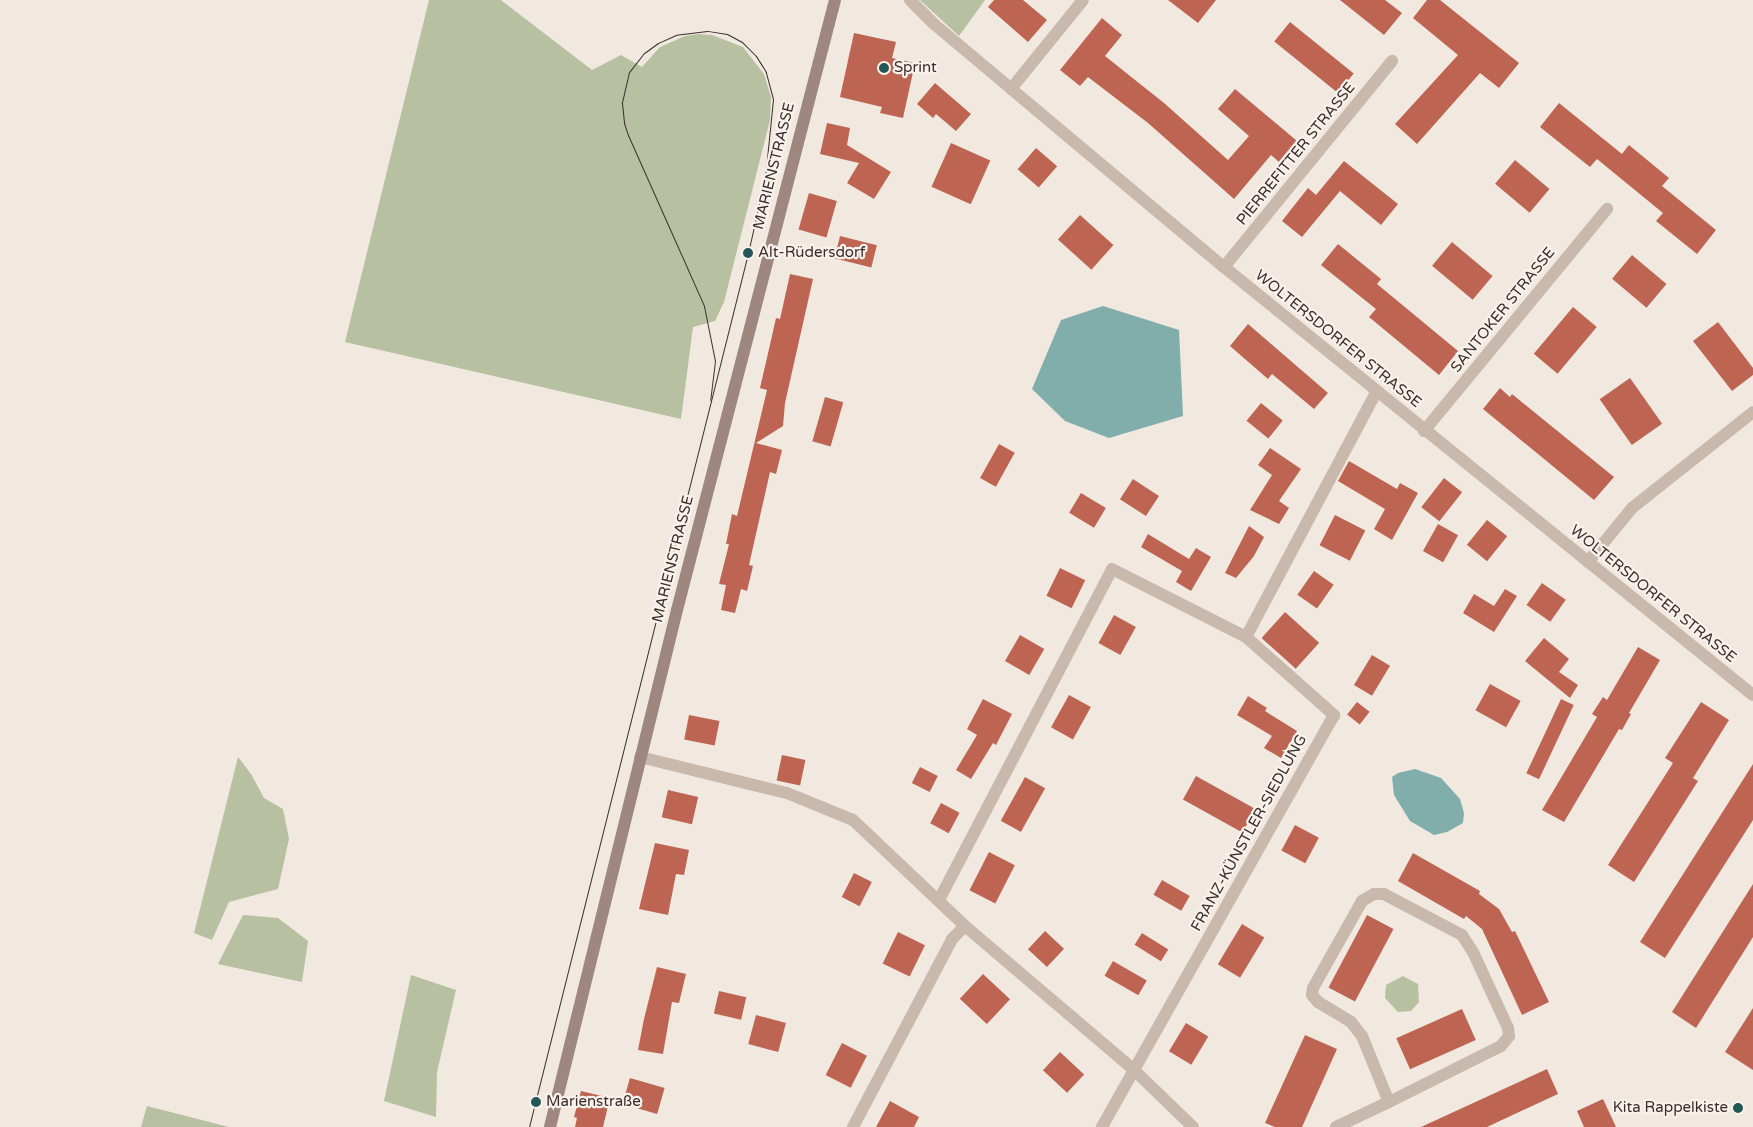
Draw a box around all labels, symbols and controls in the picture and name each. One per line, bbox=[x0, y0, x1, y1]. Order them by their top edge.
place label: Sprint bbox=[894, 59, 937, 77]
marker: Sprint bbox=[878, 62, 890, 74]
street label: PIERREFITTER STRASSE bbox=[1233, 79, 1359, 229]
street label: MARIENSTRASSE bbox=[750, 101, 798, 231]
place label: Alt-Rüdersdorf bbox=[758, 244, 865, 262]
street label: SANTOKER STRASSE bbox=[1447, 244, 1559, 376]
marker: Alt-Rüdersdorf bbox=[742, 247, 754, 259]
street label: WOLTERSDORFER STRASSE bbox=[1251, 266, 1425, 412]
street label: MARIENSTRASSE bbox=[649, 494, 697, 624]
street label: WOLTERSDORFER STRASSE bbox=[1566, 521, 1740, 667]
street label: FRANZ-KÜNSTLER-SIEDLUNG bbox=[1187, 731, 1311, 935]
place label: Marienstraße bbox=[546, 1093, 641, 1111]
marker: Marienstraße bbox=[530, 1096, 542, 1108]
place label: Kita Rappelkiste bbox=[1613, 1099, 1728, 1117]
marker: Kita Rappelkiste bbox=[1732, 1102, 1744, 1114]

